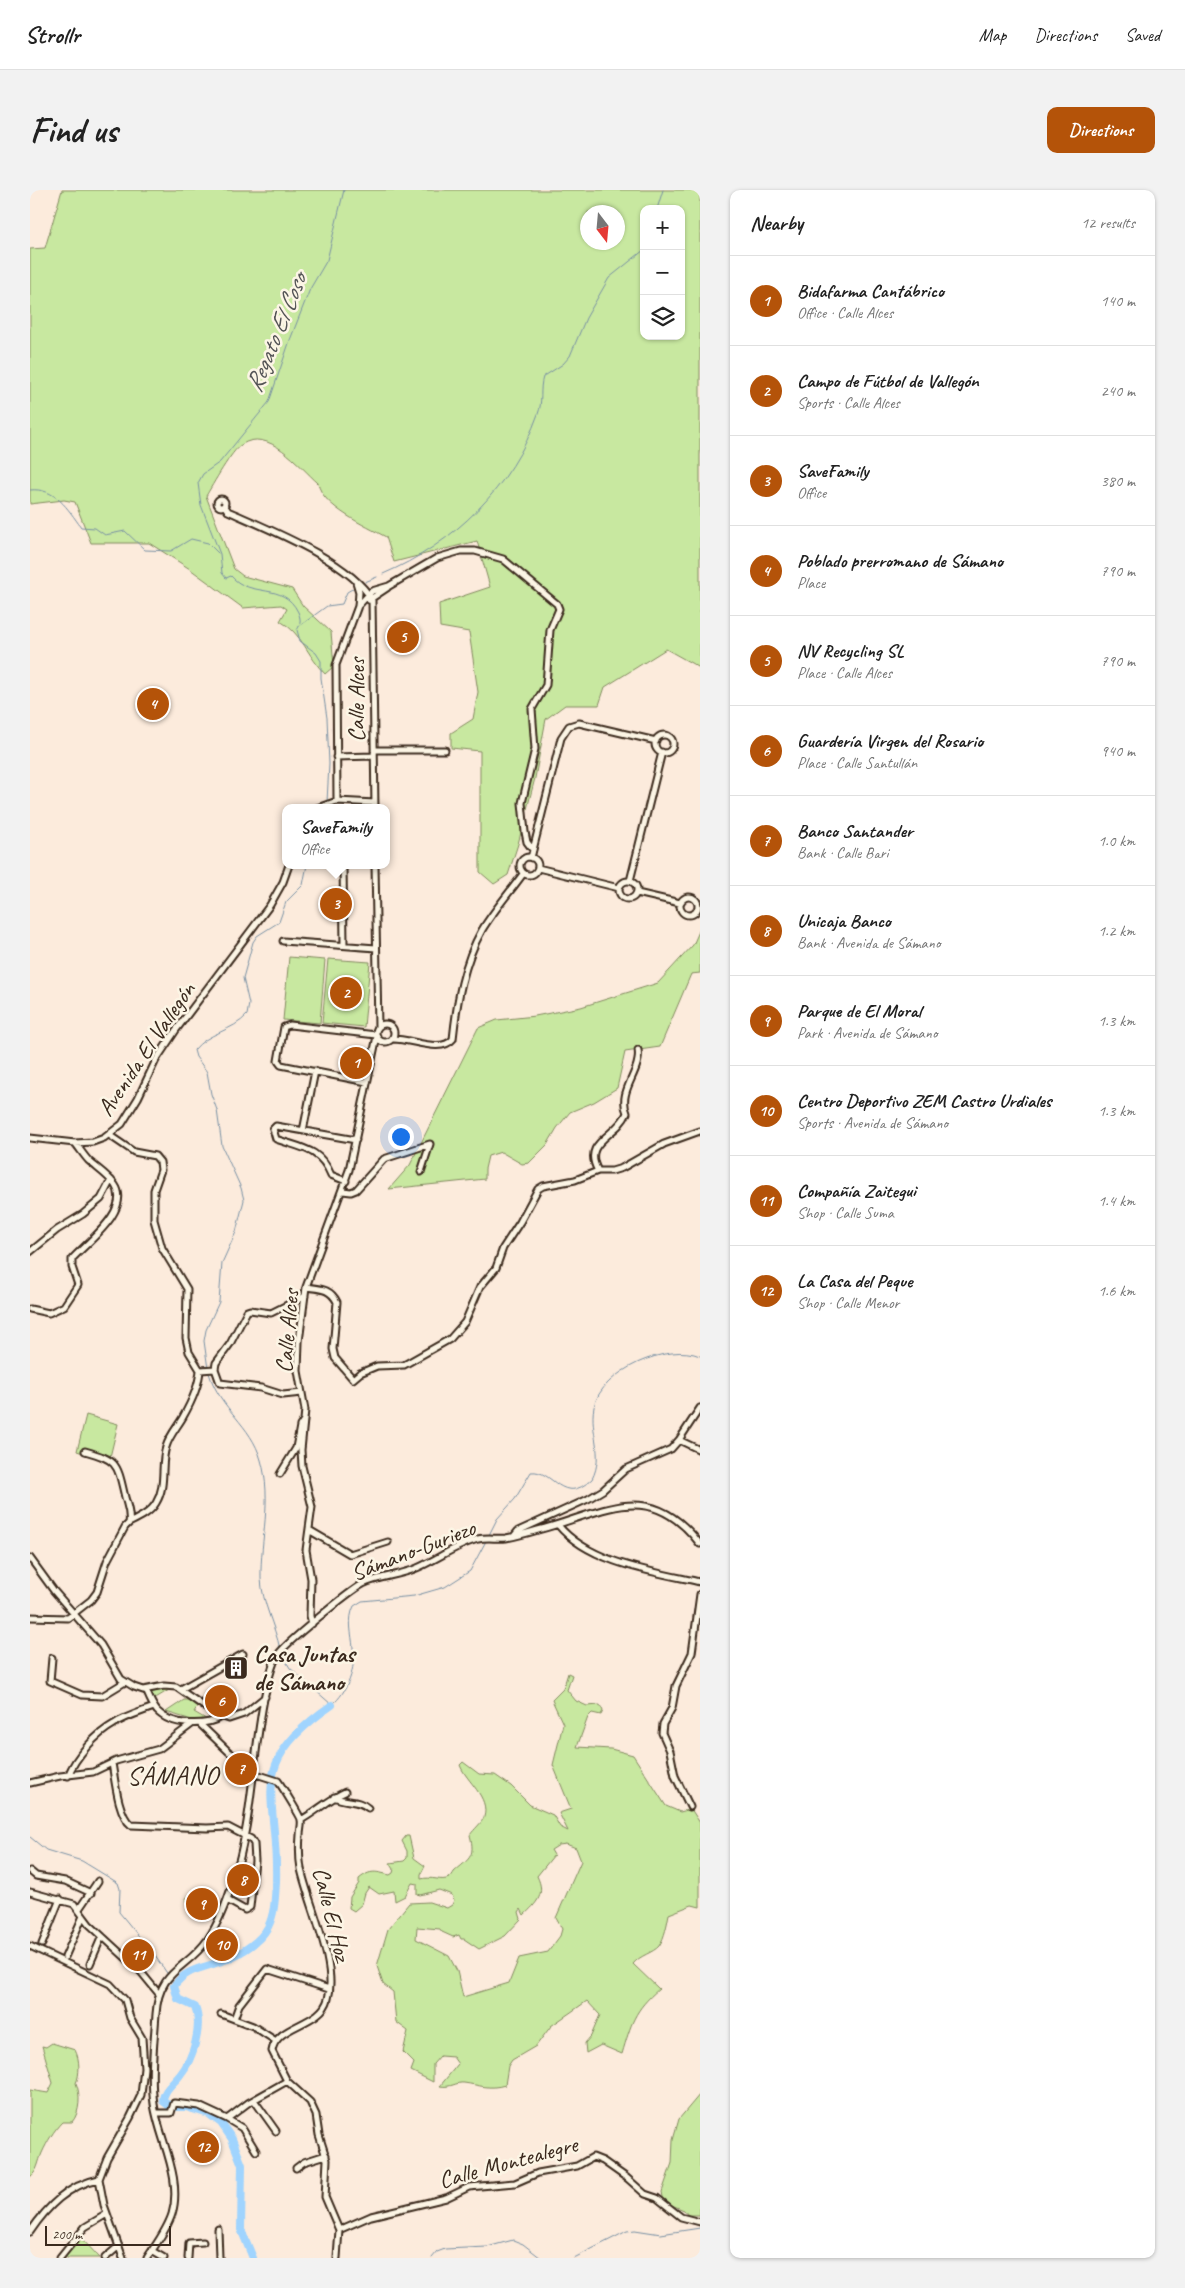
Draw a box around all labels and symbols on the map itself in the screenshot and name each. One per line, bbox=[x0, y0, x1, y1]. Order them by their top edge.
north arrow bbox=[580, 205, 625, 250]
water label: Regato El Coso bbox=[238, 265, 316, 397]
pin: 5 bbox=[387, 618, 419, 656]
street label: Calle Alces bbox=[341, 656, 371, 742]
pin: 4 bbox=[137, 685, 169, 723]
pin: 3 bbox=[320, 885, 352, 923]
pin: 2 bbox=[330, 974, 362, 1012]
street label: Avenida El Vallegón bbox=[90, 975, 203, 1122]
pin: 1 bbox=[340, 1044, 372, 1082]
your location bbox=[388, 1124, 414, 1150]
street label: Calle Alces bbox=[268, 1286, 306, 1374]
street label: Sámano-Guriezo bbox=[347, 1512, 481, 1587]
place label: Casa Juntas de Sámano bbox=[254, 1639, 357, 1697]
building icon: Casa Juntas de Sámano bbox=[223, 1655, 249, 1681]
pin: 6 bbox=[205, 1682, 237, 1720]
pin: 7 bbox=[225, 1750, 257, 1788]
district label: SÁMANO bbox=[127, 1759, 221, 1792]
pin: 8 bbox=[227, 1861, 259, 1899]
street label: Calle El Hoz bbox=[306, 1864, 359, 1966]
pin: 9 bbox=[186, 1885, 218, 1923]
pin: 10 bbox=[206, 1926, 238, 1964]
pin: 11 bbox=[122, 1936, 154, 1974]
pin: 12 bbox=[187, 2128, 219, 2166]
street label: Calle Montealegre bbox=[435, 2129, 583, 2195]
scale bar bbox=[45, 2223, 171, 2246]

